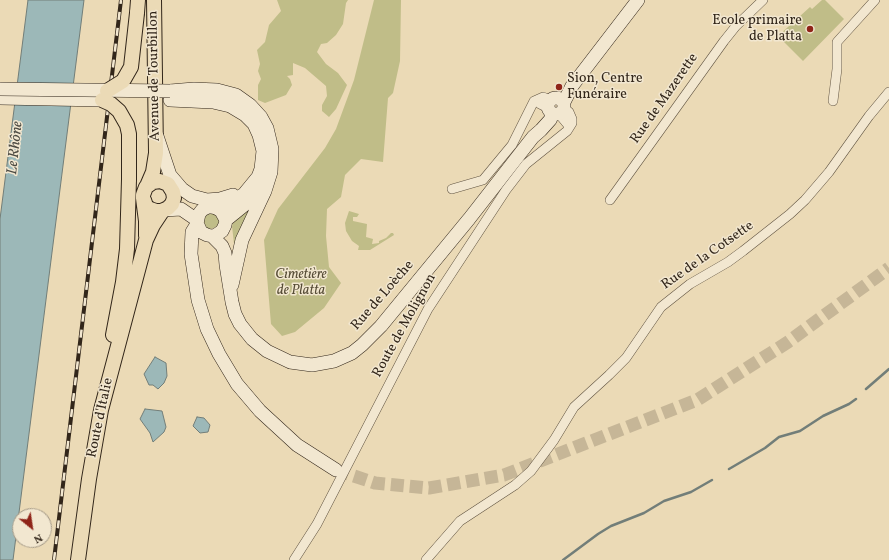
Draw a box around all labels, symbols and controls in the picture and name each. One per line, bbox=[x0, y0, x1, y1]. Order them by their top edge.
street label: Avenue de Tourbillon bbox=[145, 11, 165, 141]
place label: Ecole primaire de Platta bbox=[712, 13, 802, 46]
marker: Ecole primaire de Platta bbox=[805, 24, 815, 34]
street label: Rue de Mazerette bbox=[628, 51, 702, 147]
place label: Sion, Centre Funéraire bbox=[567, 71, 643, 104]
marker: Sion, Centre Funéraire bbox=[554, 82, 564, 92]
water label: Le Rhône bbox=[4, 120, 28, 176]
street label: Rue de la Cotsette bbox=[659, 218, 757, 294]
street label: Rue de Loèche bbox=[348, 258, 418, 334]
park label: Cimetière de Platta bbox=[275, 267, 327, 300]
street label: Route de Molignon bbox=[370, 271, 440, 381]
street label: Route d'Italie bbox=[84, 377, 118, 459]
north arrow bbox=[12, 508, 52, 548]
text: N bbox=[31, 529, 45, 546]

